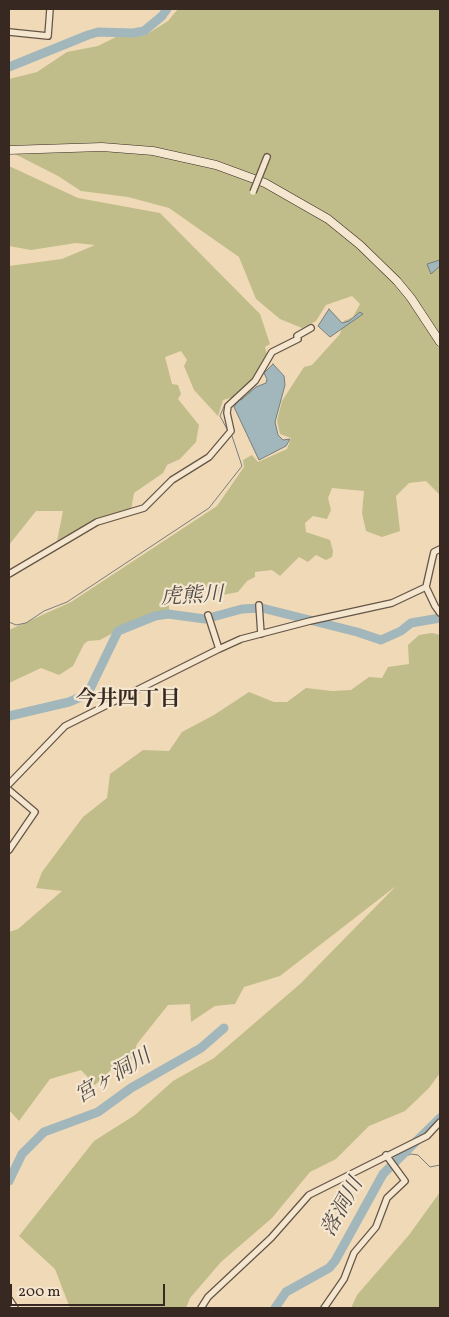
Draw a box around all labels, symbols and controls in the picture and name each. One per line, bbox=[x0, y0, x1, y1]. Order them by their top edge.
water label: 虎熊川 bbox=[160, 584, 224, 612]
district label: 今井四丁目 bbox=[76, 688, 180, 714]
water label: 宮ヶ洞川 bbox=[72, 1046, 156, 1110]
water label: 落洞川 bbox=[318, 1174, 370, 1242]
scale bar bbox=[12, 1274, 168, 1306]
text: 200 m bbox=[18, 1282, 61, 1303]

